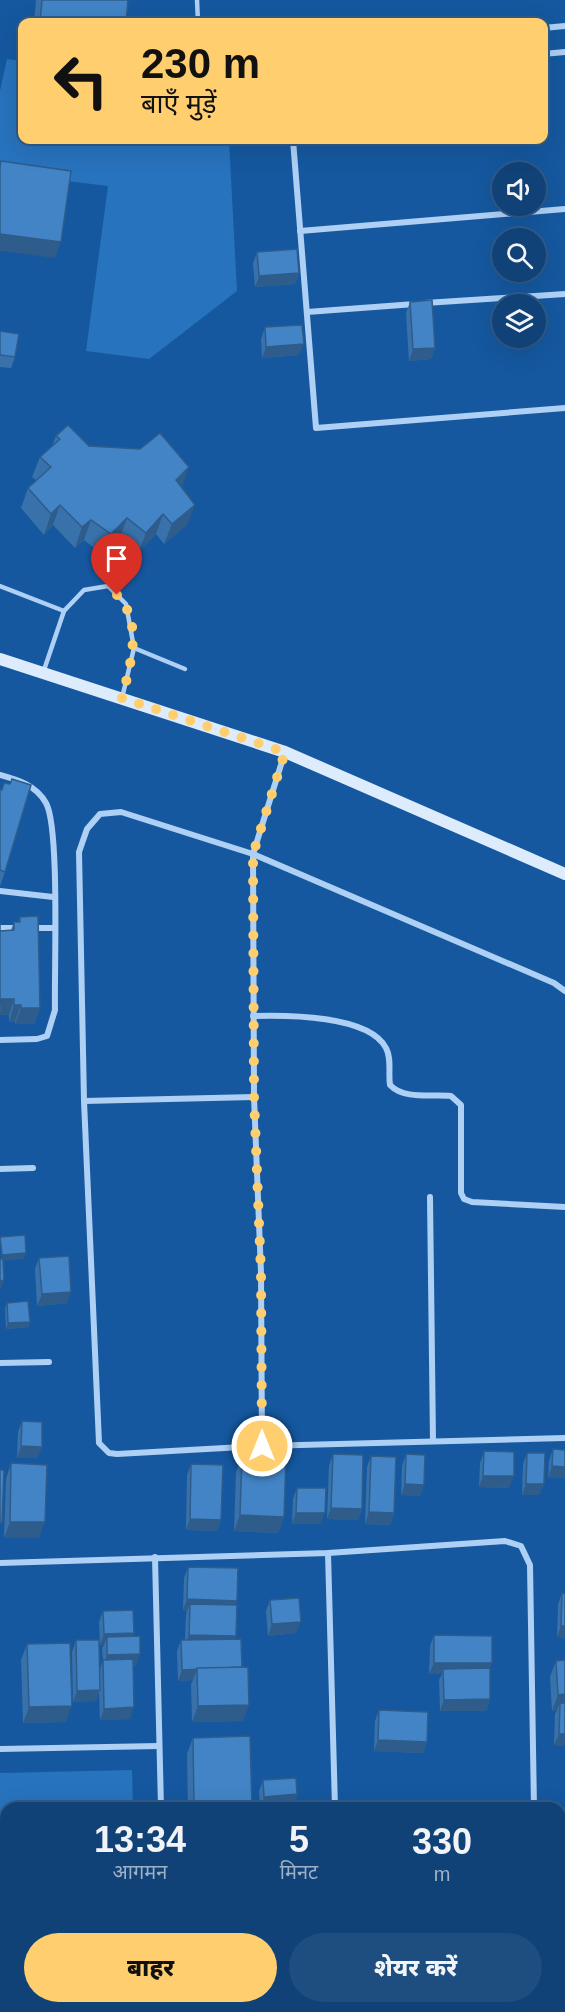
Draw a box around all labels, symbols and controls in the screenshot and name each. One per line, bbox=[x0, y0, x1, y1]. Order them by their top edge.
text: 230 m bbox=[141, 40, 260, 87]
icon: left bbox=[42, 42, 120, 120]
text: बाएँ मुड़ें bbox=[141, 89, 216, 119]
map controls bbox=[492, 162, 546, 348]
button: sound bbox=[492, 162, 546, 216]
button: search bbox=[492, 228, 546, 282]
button: layers bbox=[492, 294, 546, 348]
pin bbox=[91, 533, 142, 595]
icon: arrive bbox=[100, 542, 133, 575]
position arrow bbox=[230, 1414, 294, 1478]
text: 13:34 bbox=[94, 1819, 186, 1860]
text: 5 bbox=[289, 1819, 309, 1860]
text: 330 bbox=[412, 1821, 472, 1862]
text: आगमन bbox=[113, 1861, 167, 1883]
text: मिनट bbox=[280, 1861, 318, 1883]
text: m bbox=[434, 1863, 450, 1885]
button: बाहर bbox=[24, 1933, 277, 2002]
button: शेयर करें bbox=[289, 1933, 542, 2002]

